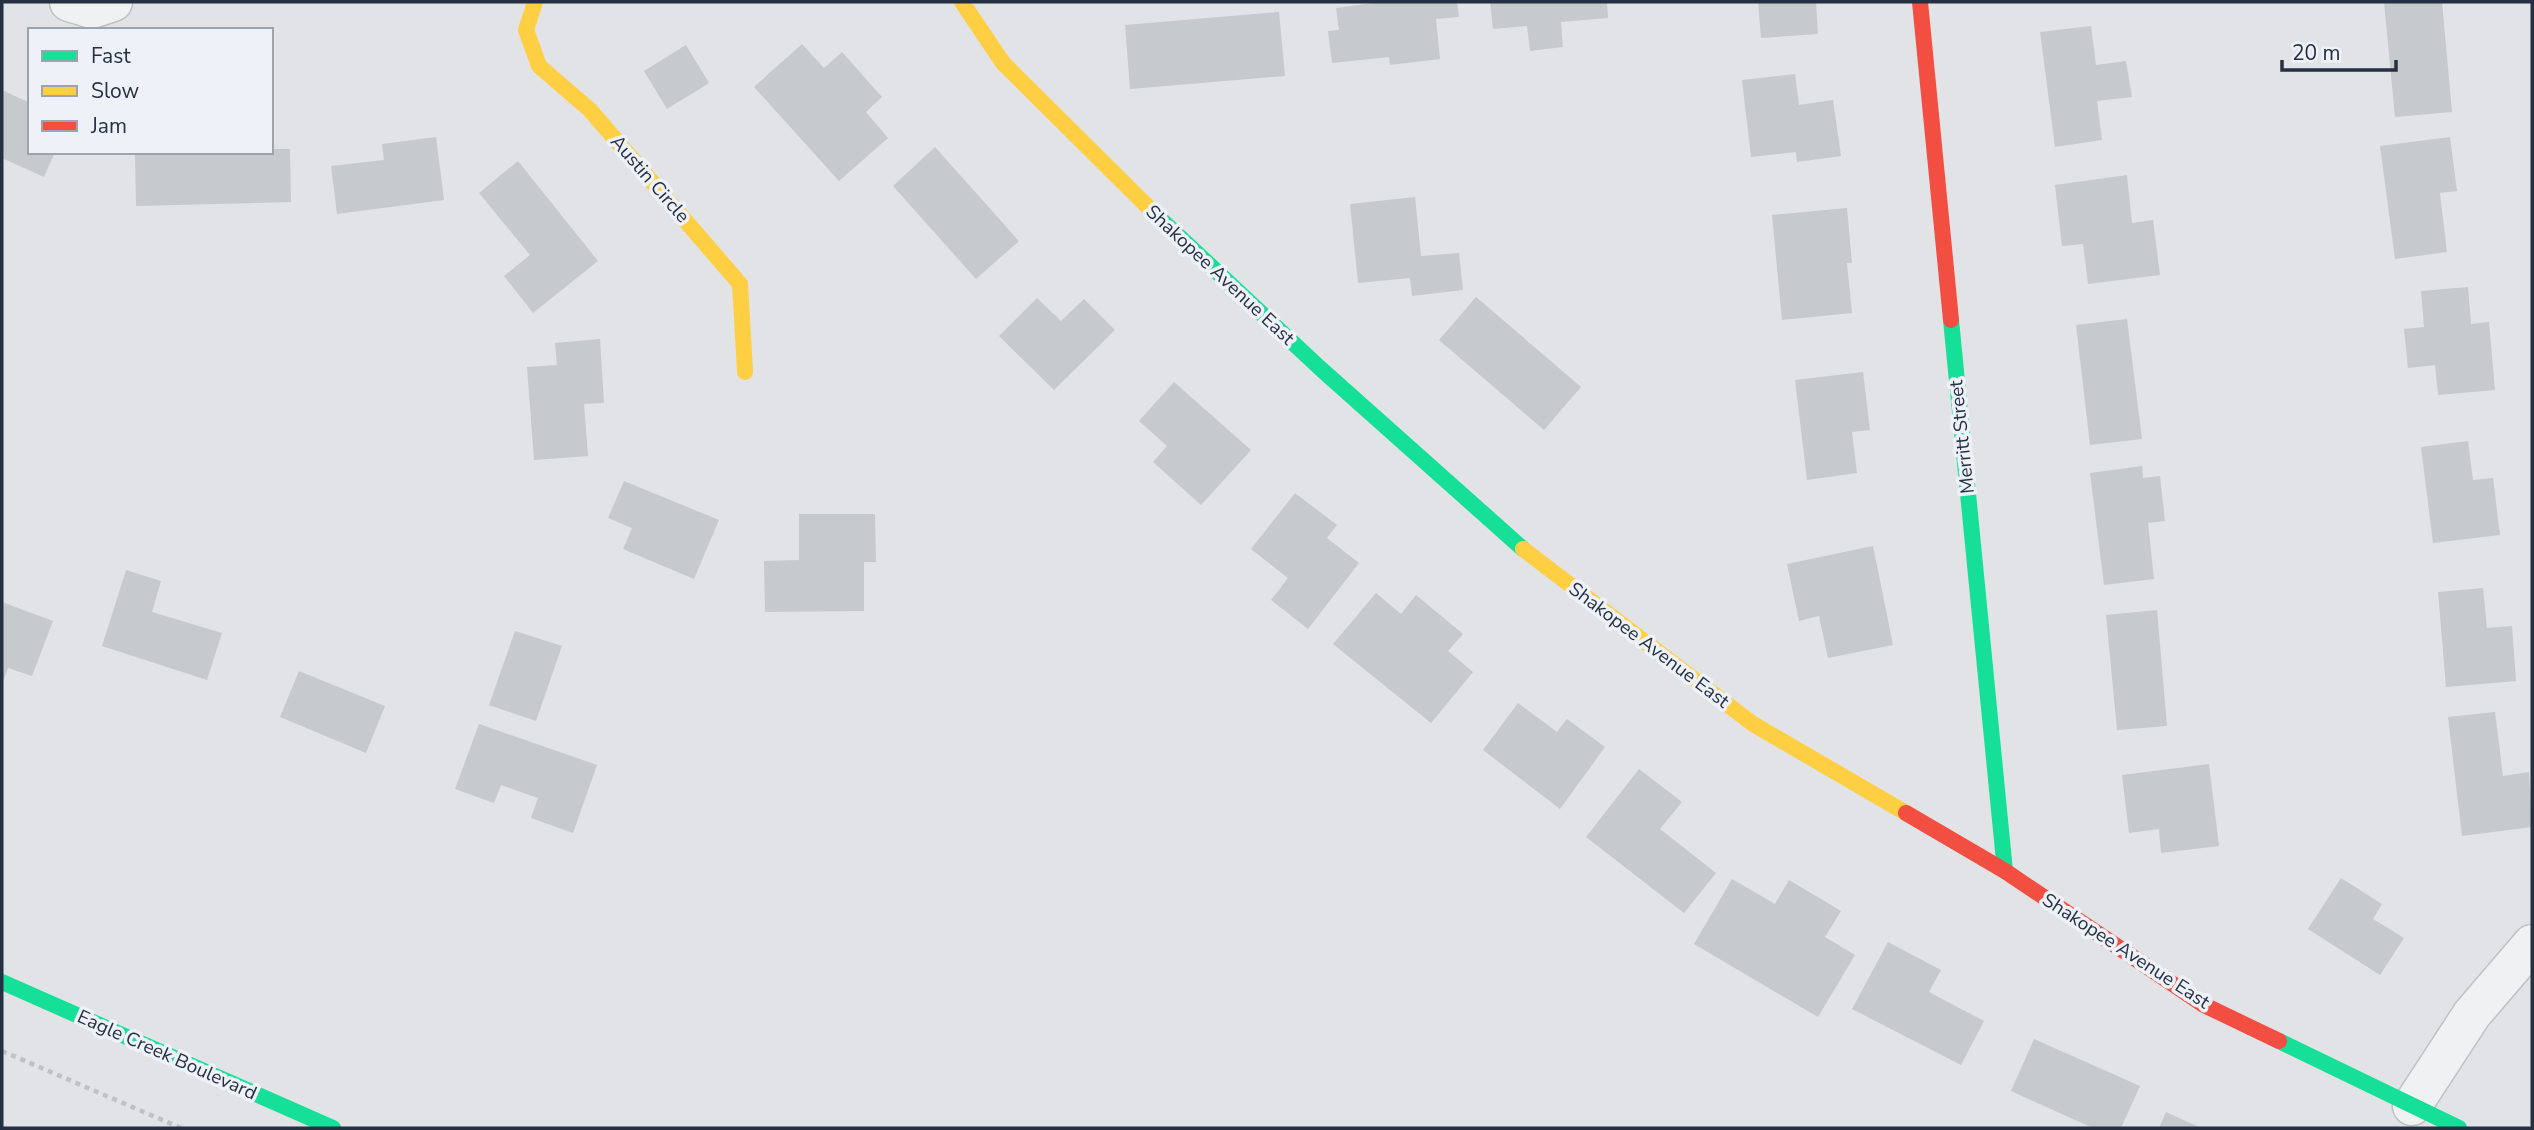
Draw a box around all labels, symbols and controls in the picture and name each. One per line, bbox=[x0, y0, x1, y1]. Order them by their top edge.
legend bbox=[28, 28, 273, 154]
scale bar bbox=[2282, 28, 2396, 72]
text: 20 m bbox=[2292, 39, 2341, 67]
text: Fast bbox=[91, 42, 131, 70]
text: Slow bbox=[91, 77, 140, 105]
text: Jam bbox=[90, 112, 127, 140]
street label: Austin Circle bbox=[605, 129, 695, 229]
street label: Shakopee Avenue East bbox=[1140, 199, 1300, 351]
street label: Merritt Street bbox=[1943, 379, 1981, 495]
street label: Shakopee Avenue East bbox=[1563, 576, 1735, 714]
street label: Shakopee Avenue East bbox=[2037, 887, 2215, 1015]
street label: Eagle Creek Boulevard bbox=[73, 1004, 261, 1106]

